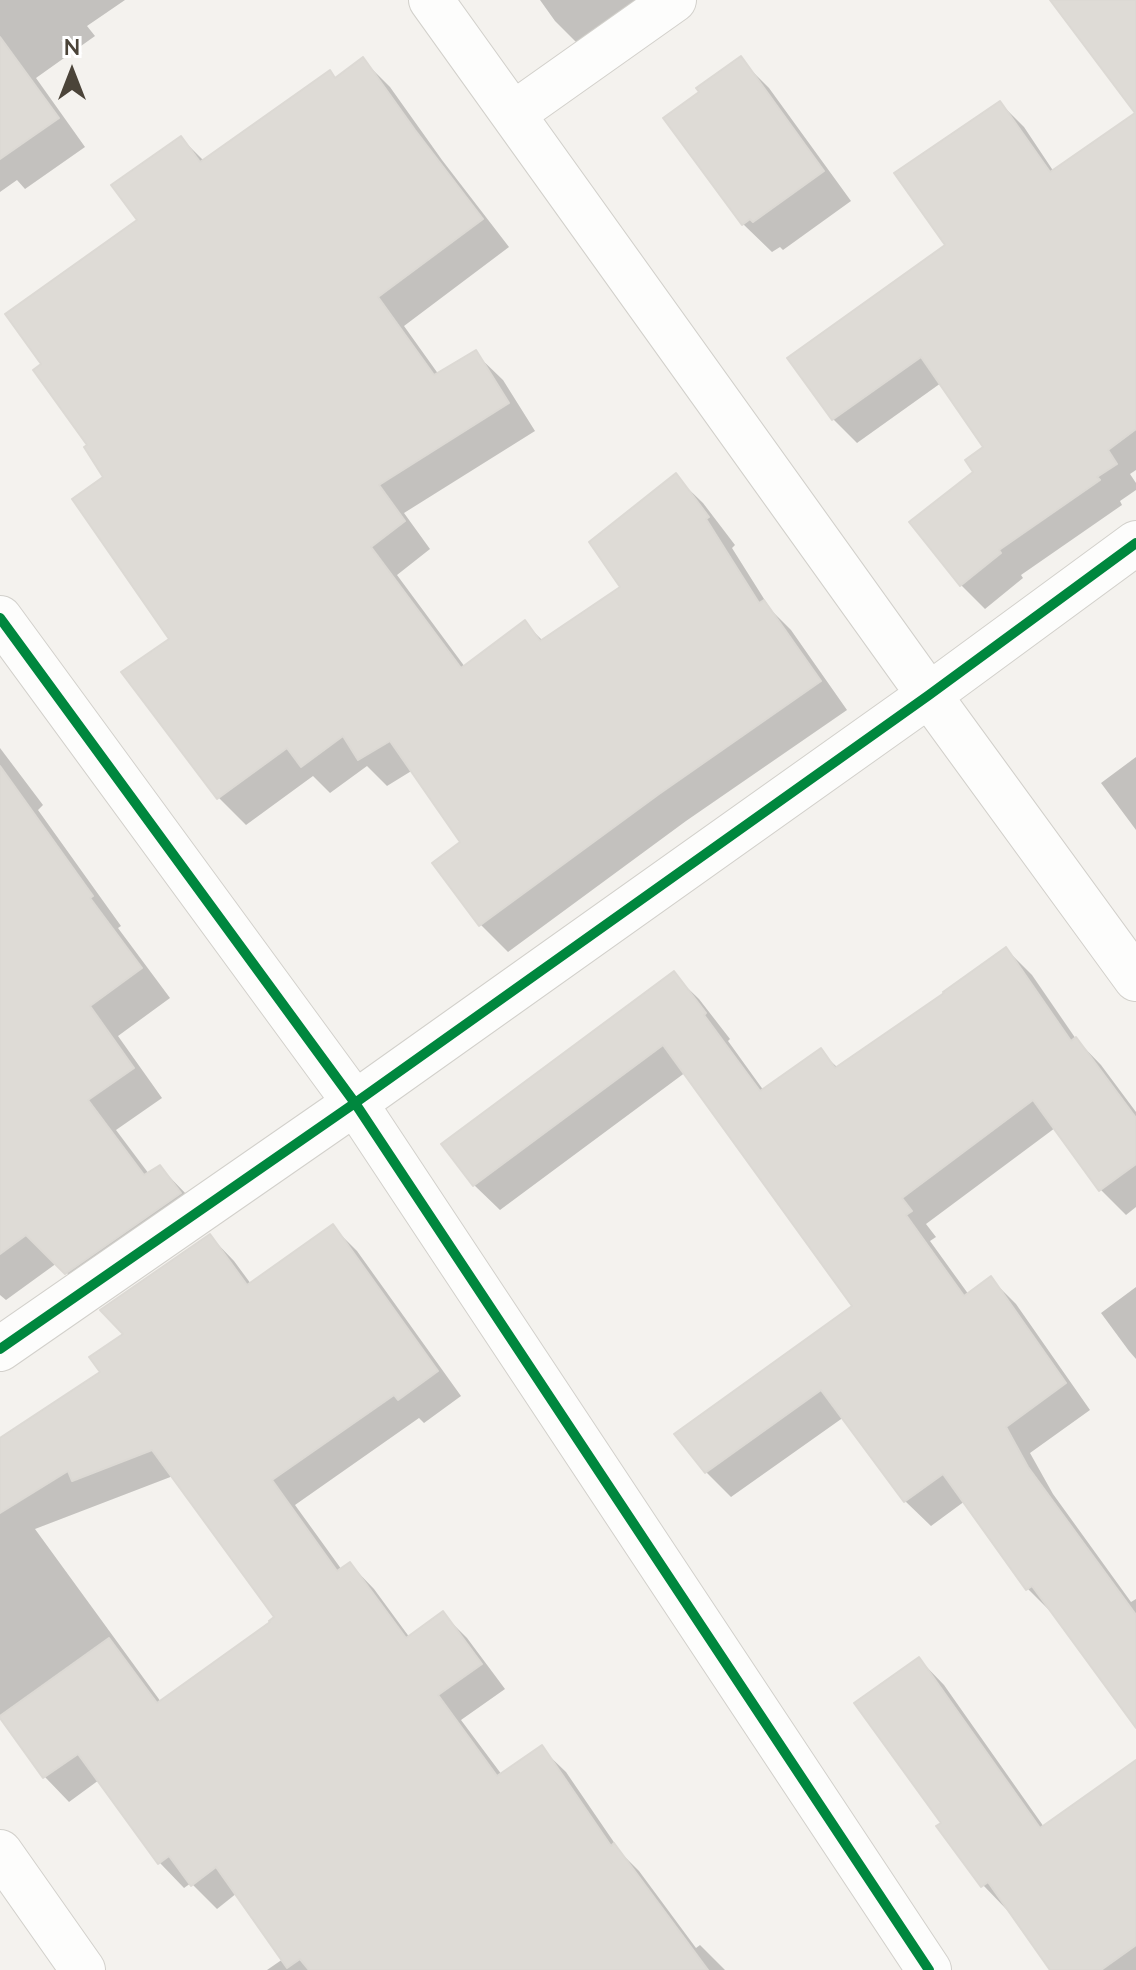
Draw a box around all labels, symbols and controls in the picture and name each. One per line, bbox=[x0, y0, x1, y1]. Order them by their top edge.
north arrow bbox=[32, 32, 112, 112]
text: N bbox=[64, 33, 80, 63]

